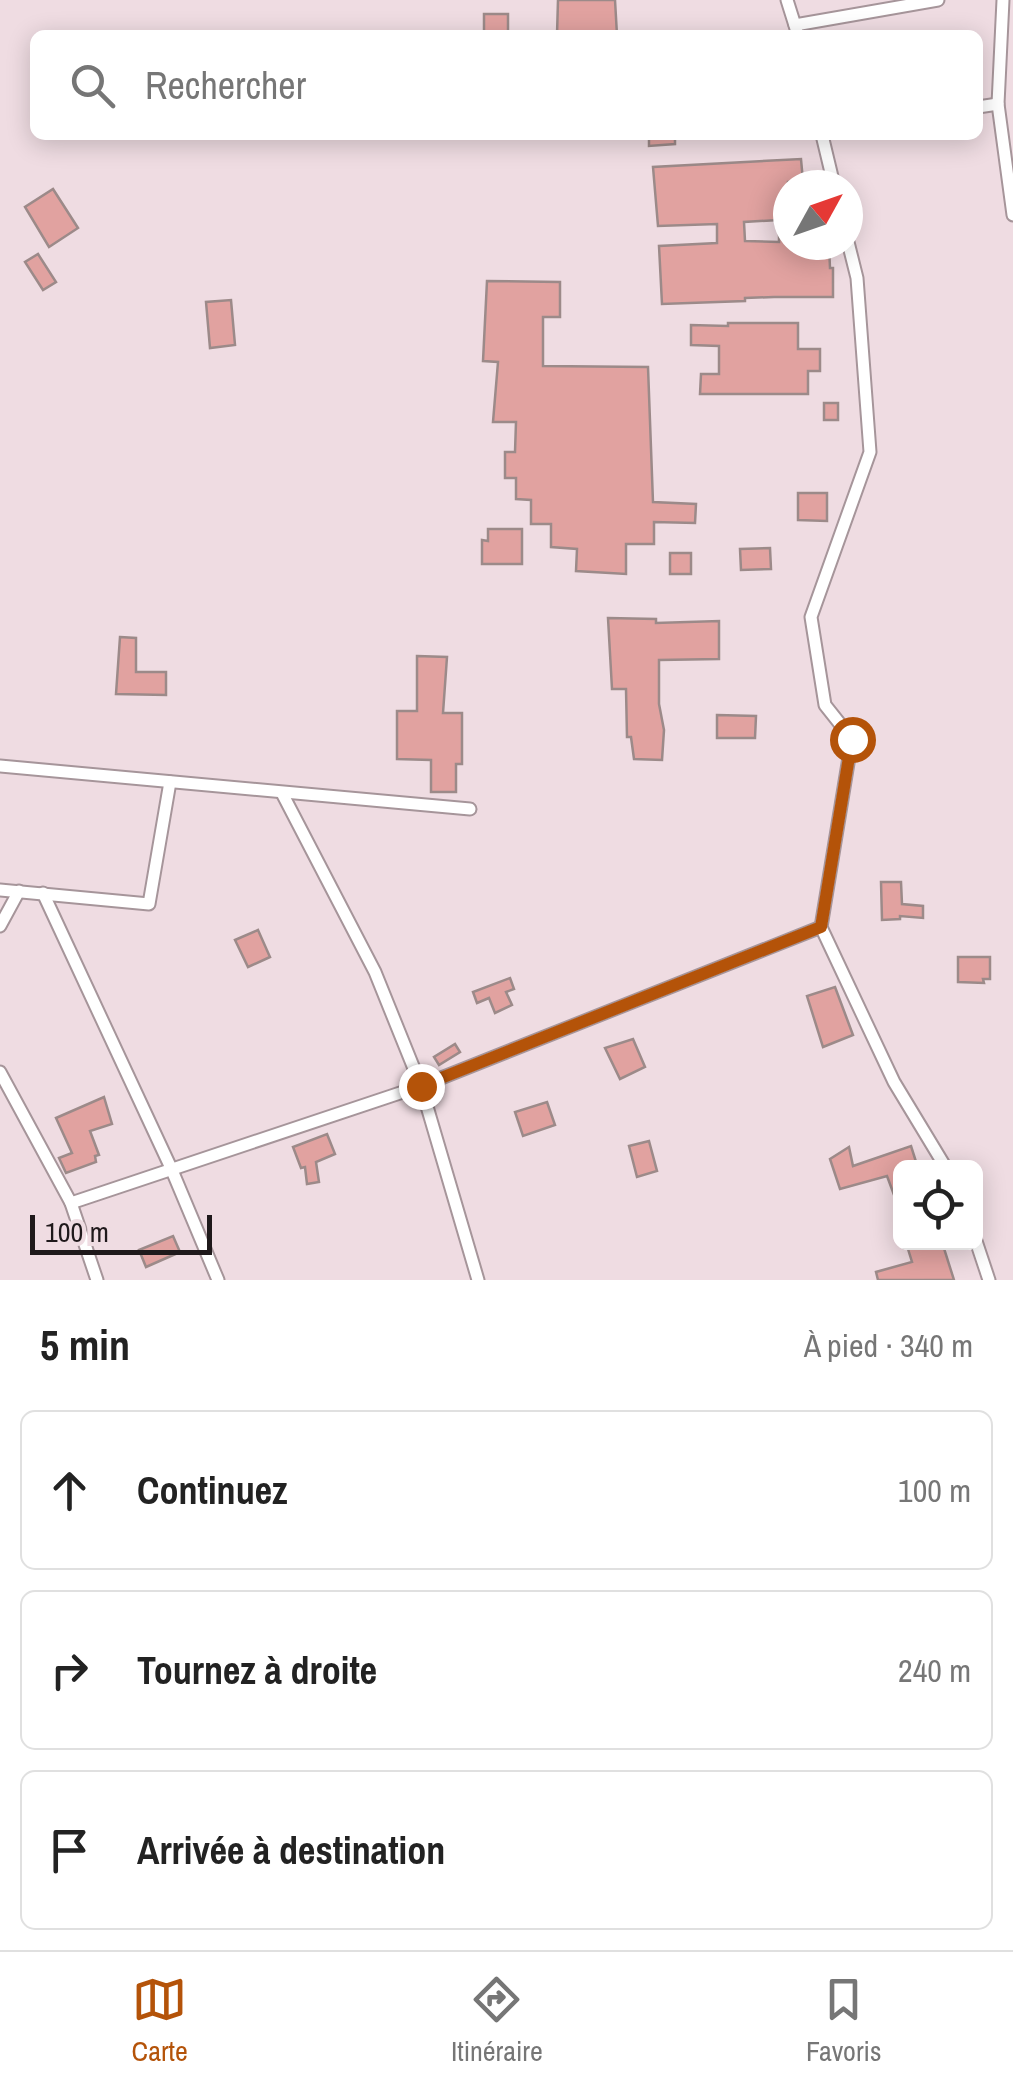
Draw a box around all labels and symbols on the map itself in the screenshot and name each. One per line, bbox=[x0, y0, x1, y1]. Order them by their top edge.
north arrow bbox=[773, 170, 863, 260]
route start bbox=[830, 717, 876, 763]
route end bbox=[399, 1064, 445, 1110]
scale bar bbox=[30, 1210, 212, 1254]

